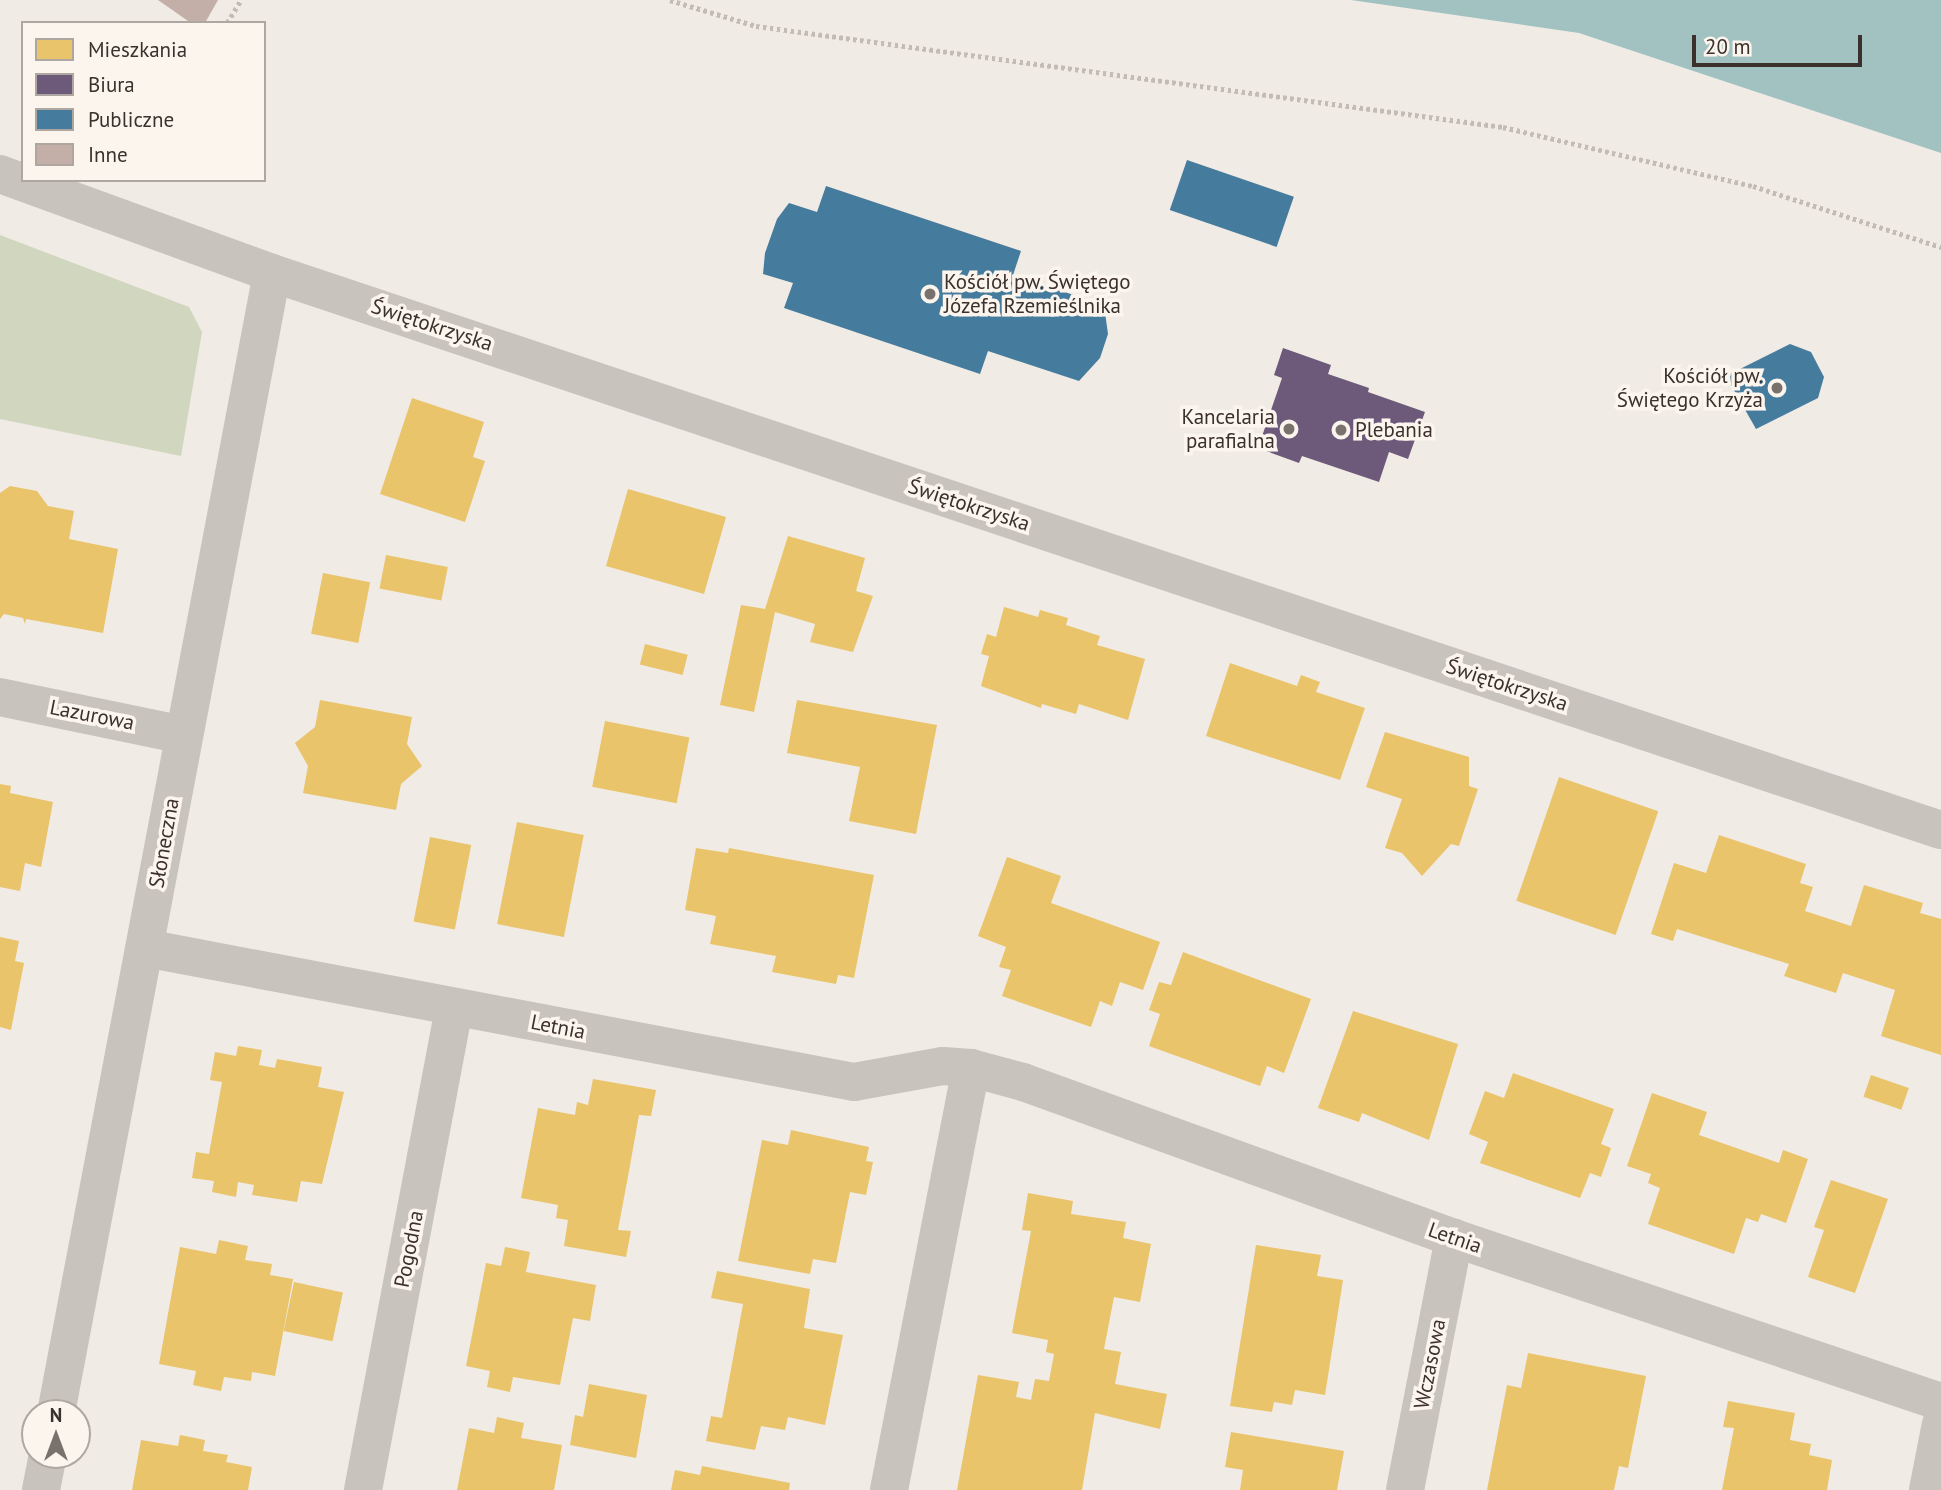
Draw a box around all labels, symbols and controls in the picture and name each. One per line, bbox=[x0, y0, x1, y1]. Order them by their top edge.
legend bbox=[21, 21, 266, 182]
scale bar bbox=[1696, 21, 1866, 65]
text: 20 m bbox=[1705, 33, 1751, 60]
text: Mieszkania bbox=[88, 36, 187, 63]
text: Biura bbox=[88, 71, 135, 98]
text: Publiczne bbox=[88, 106, 174, 133]
text: Inne bbox=[88, 141, 128, 168]
place label: Kościół pw. Świętego Józefa Rzemieślnika bbox=[944, 269, 1132, 319]
marker: Kościół pw. Świętego Józefa Rzemieślnika bbox=[922, 286, 938, 302]
street label: Świętokrzyska bbox=[368, 293, 496, 357]
place label: Kościół pw. Świętego Krzyża bbox=[1617, 363, 1763, 413]
marker: Kościół pw. Świętego Krzyża bbox=[1769, 380, 1785, 396]
place label: Kancelaria parafialna bbox=[1181, 404, 1275, 454]
place label: Plebania bbox=[1355, 417, 1433, 443]
marker: Kancelaria parafialna bbox=[1281, 421, 1297, 437]
marker: Plebania bbox=[1333, 422, 1349, 438]
street label: Świętokrzyska bbox=[905, 473, 1033, 537]
street label: Świętokrzyska bbox=[1443, 653, 1571, 717]
street label: Lazurowa bbox=[48, 694, 136, 736]
street label: Słoneczna bbox=[144, 796, 184, 890]
street label: Letnia bbox=[529, 1009, 587, 1045]
street label: Pogodna bbox=[389, 1208, 429, 1290]
street label: Letnia bbox=[1425, 1217, 1485, 1259]
street label: Wczasowa bbox=[1409, 1317, 1451, 1411]
north arrow bbox=[21, 1399, 91, 1469]
text: N bbox=[50, 1403, 62, 1427]

